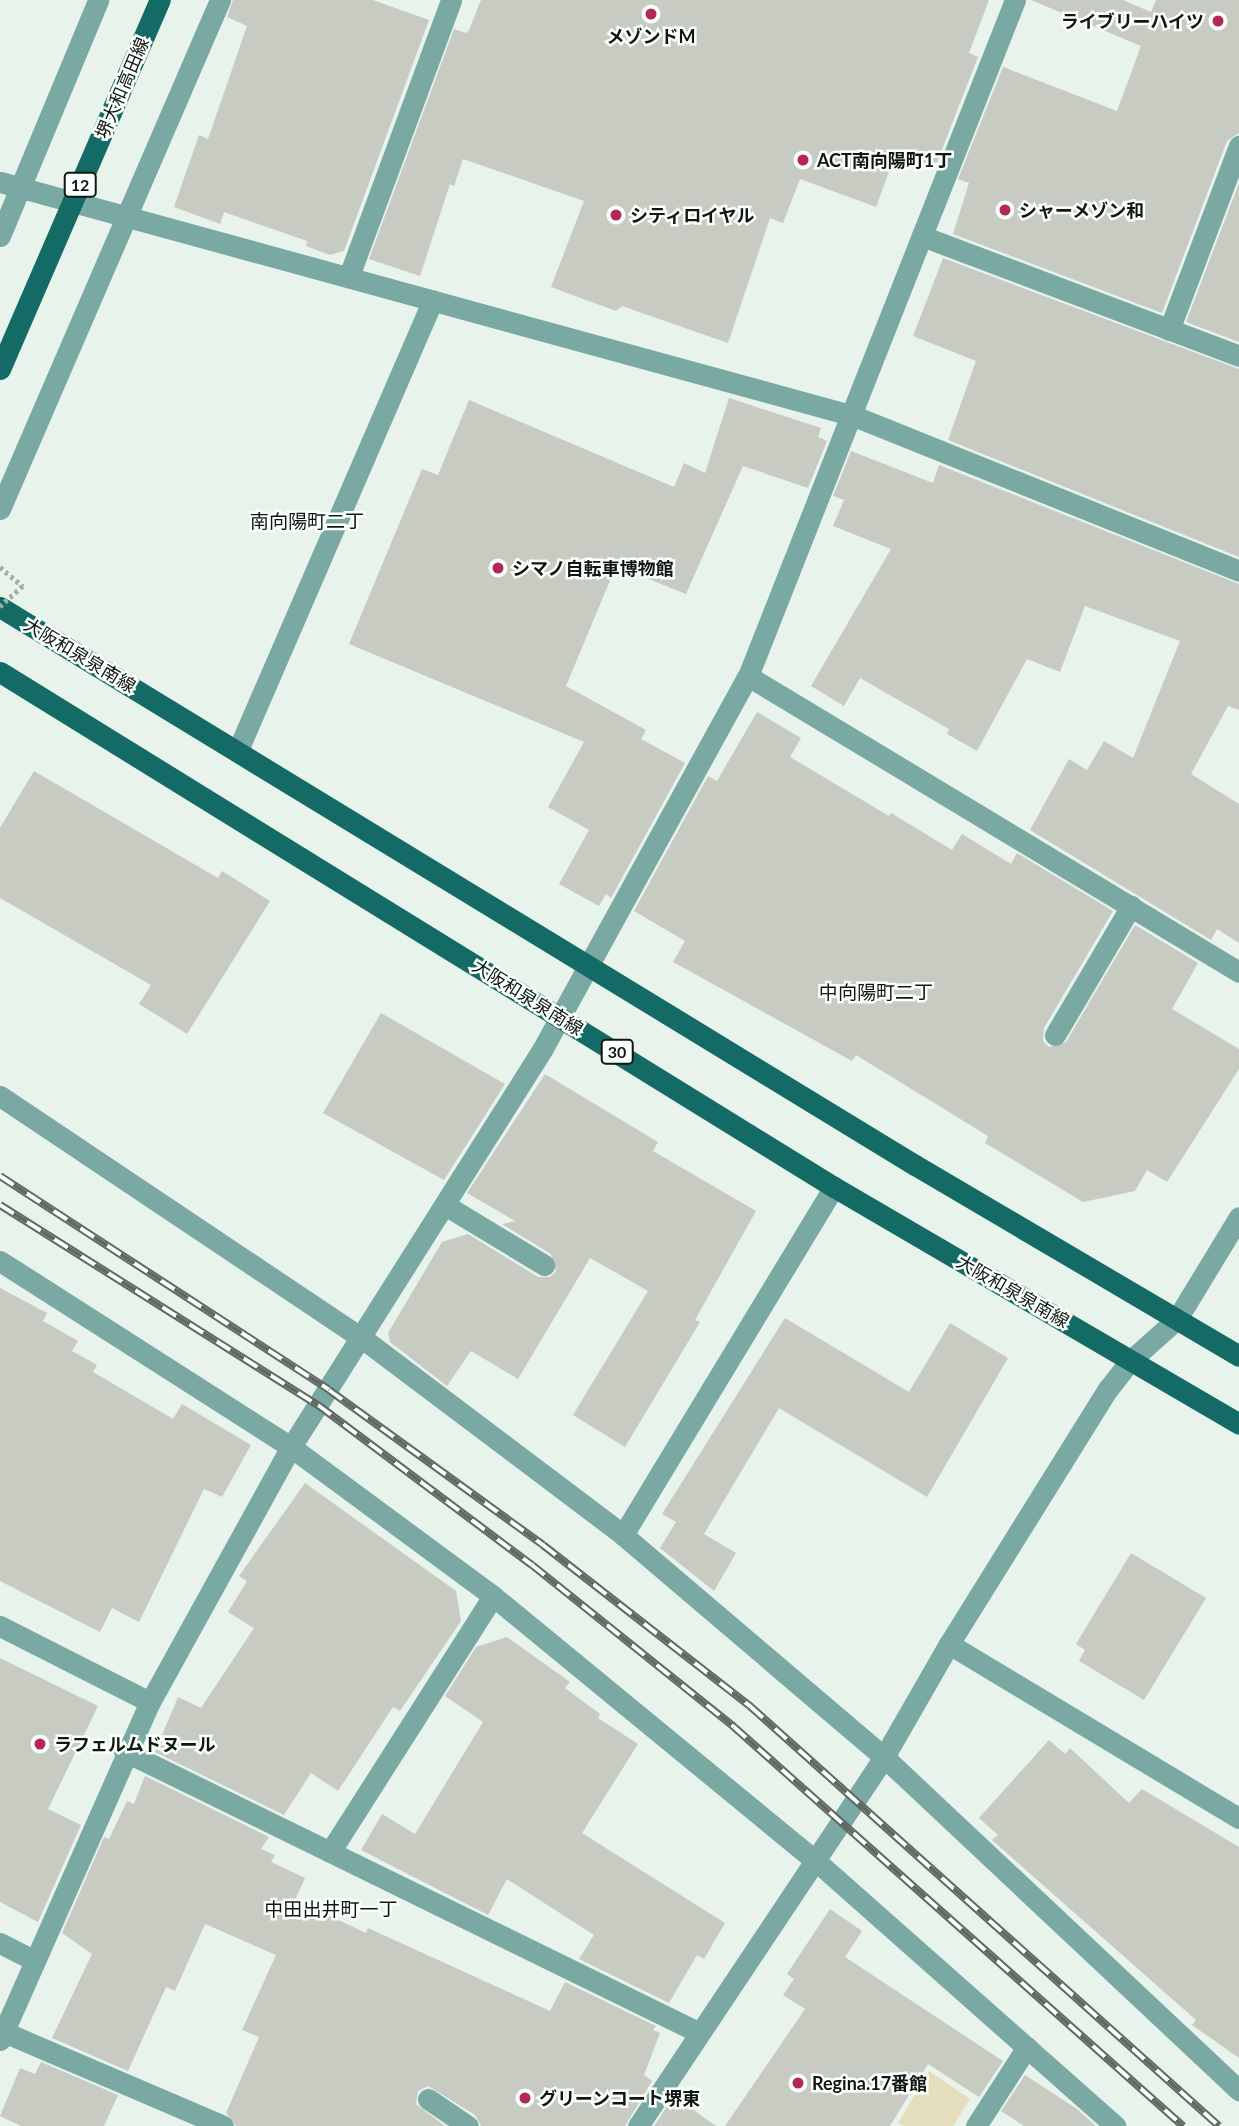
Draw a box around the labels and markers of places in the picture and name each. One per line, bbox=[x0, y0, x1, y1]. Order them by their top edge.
marker: メゾンドM bbox=[643, 6, 659, 22]
place label: ライブリーハイツ bbox=[1060, 10, 1204, 32]
marker: ライブリーハイツ bbox=[1210, 13, 1226, 29]
place label: メゾンドM bbox=[606, 25, 696, 47]
place label: ACT南向陽町1丁 bbox=[817, 149, 952, 171]
marker: ACT南向陽町1丁 bbox=[795, 152, 811, 168]
place label: シャーメゾン和 bbox=[1019, 199, 1145, 221]
marker: シャーメゾン和 bbox=[997, 202, 1013, 218]
place label: シティロイヤル bbox=[630, 204, 756, 226]
marker: シティロイヤル bbox=[608, 207, 624, 223]
place label: シマノ自転車博物館 bbox=[512, 557, 674, 579]
marker: シマノ自転車博物館 bbox=[490, 560, 506, 576]
place label: ラフェルムドヌール bbox=[54, 1733, 216, 1755]
marker: ラフェルムドヌール bbox=[32, 1736, 48, 1752]
place label: Regina.17番館 bbox=[812, 2072, 927, 2094]
marker: Regina.17番館 bbox=[790, 2075, 806, 2091]
place label: グリーンコート堺東 bbox=[539, 2087, 701, 2109]
marker: グリーンコート堺東 bbox=[517, 2090, 533, 2106]

